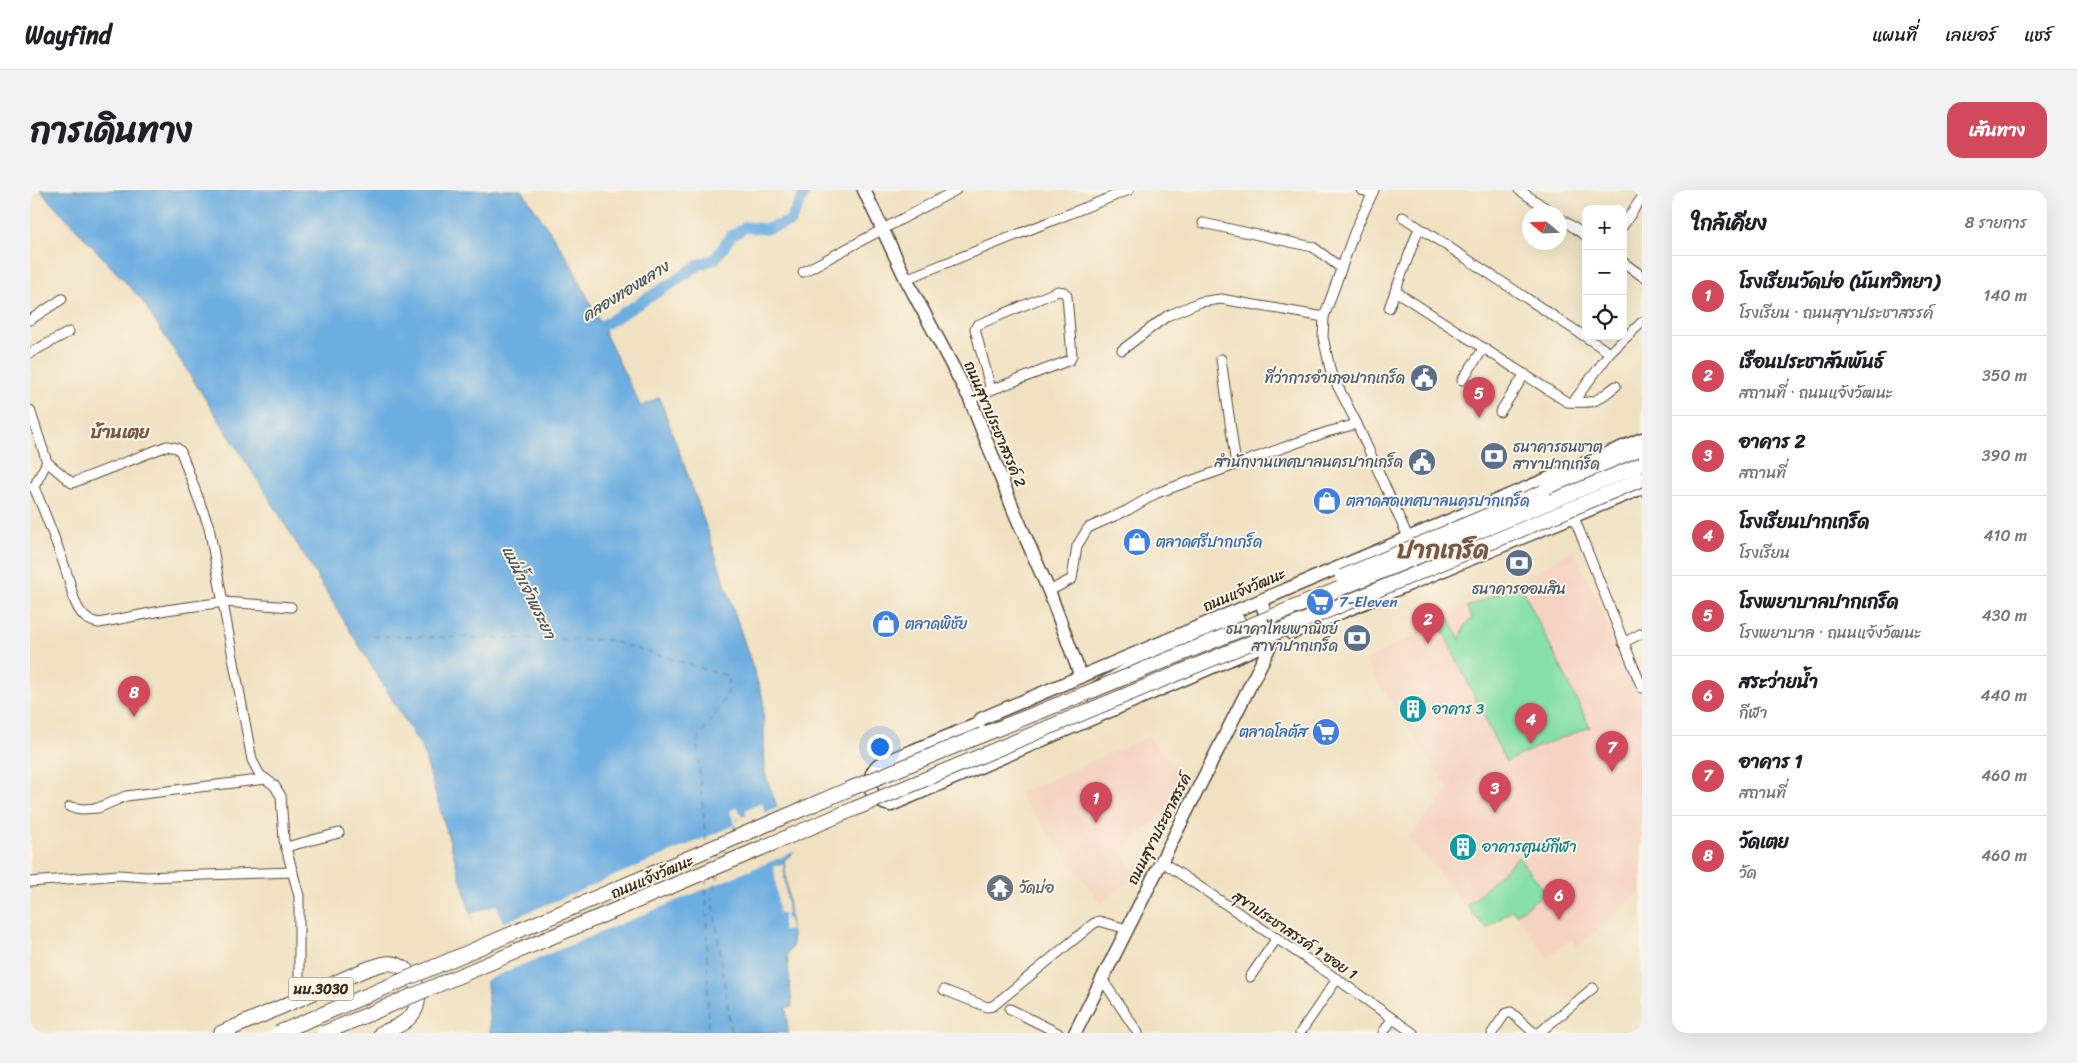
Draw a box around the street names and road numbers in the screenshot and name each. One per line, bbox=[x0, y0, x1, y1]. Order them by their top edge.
street label: ถนนสุขาประชาสรรค์ 2 bbox=[957, 357, 1033, 492]
street label: ถนนแจ้งวัฒนะ bbox=[1198, 561, 1290, 619]
street label: ถนนสุขาประชาสรรค์ bbox=[1120, 766, 1200, 889]
street label: ถนนแจ้งวัฒนะ bbox=[606, 848, 698, 906]
street label: สุขาประชาสรรค์ 1 ซอย 1 bbox=[1226, 883, 1363, 987]
road number: นบ.3030 bbox=[288, 978, 354, 1001]

